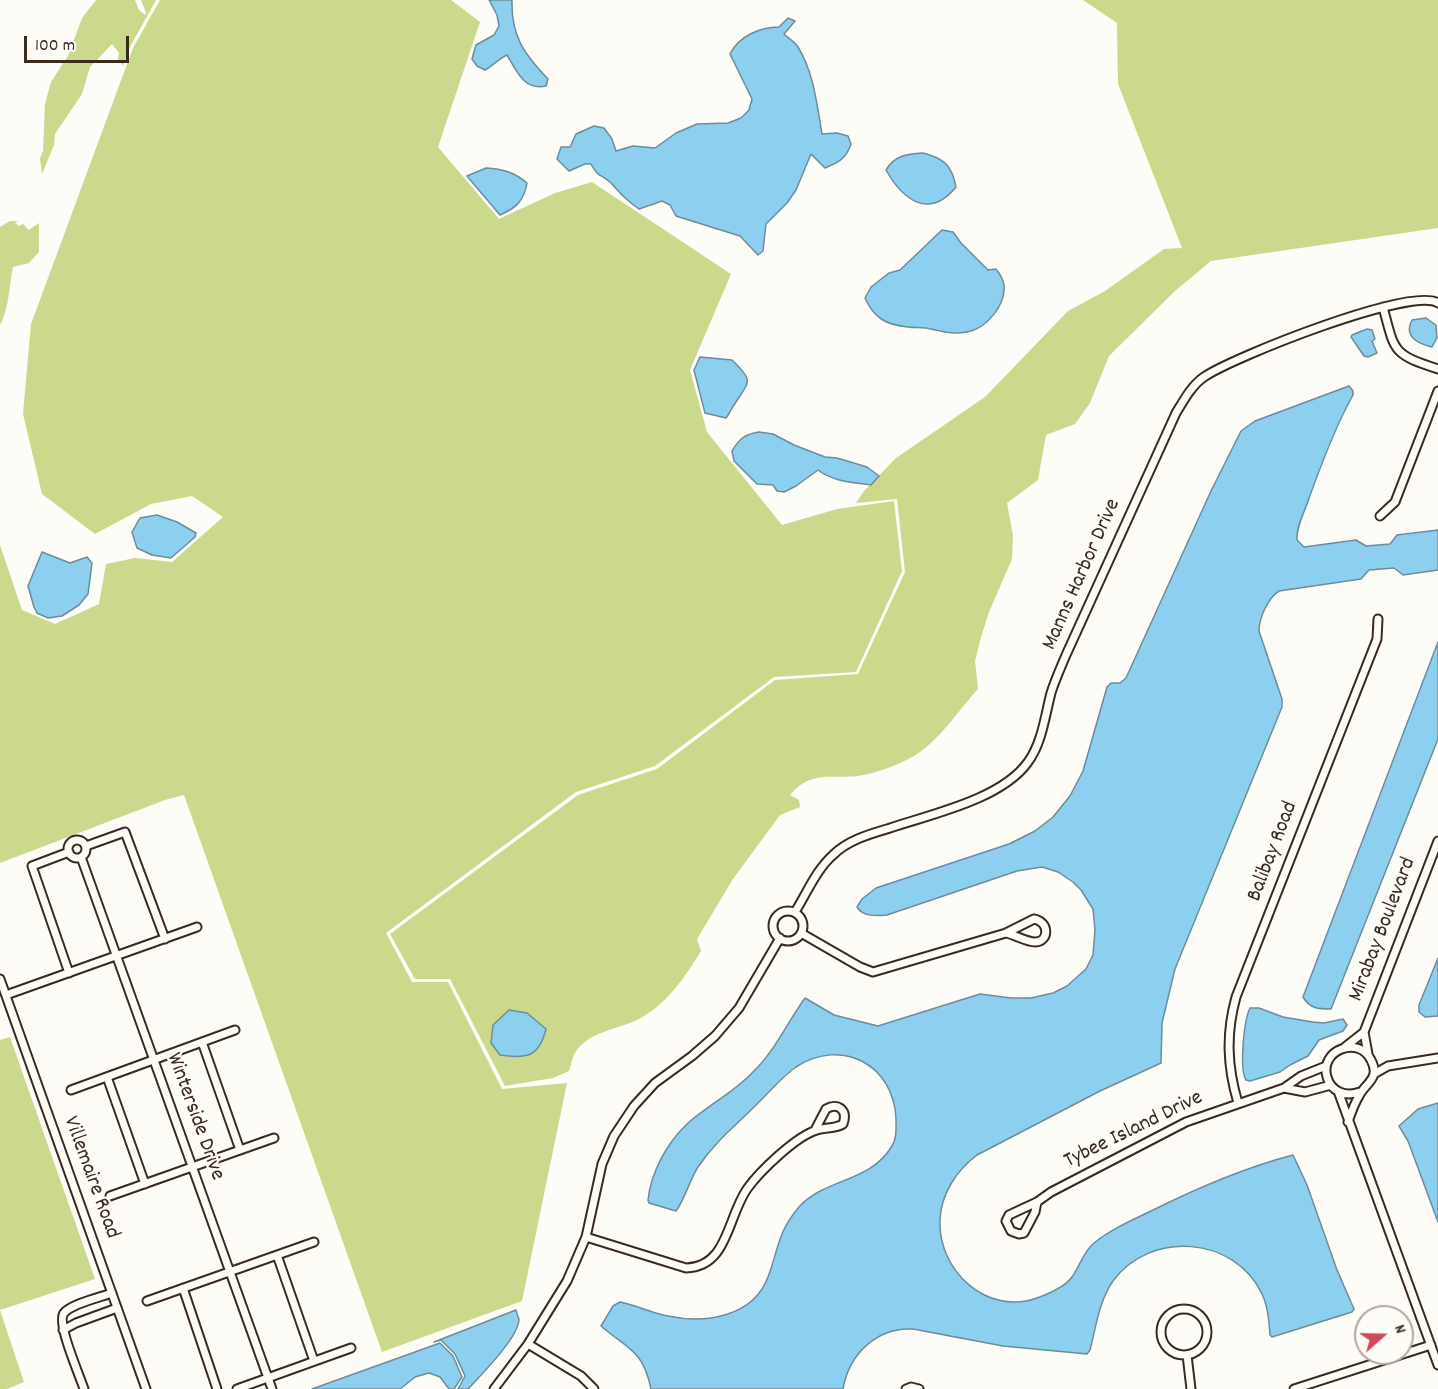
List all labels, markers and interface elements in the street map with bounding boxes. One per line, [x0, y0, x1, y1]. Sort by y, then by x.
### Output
scale bar [27, 24, 132, 62]
text: 100 m [35, 34, 75, 59]
street label: Manns Harbor Drive [1038, 495, 1128, 655]
street label: Balibay Road [1243, 798, 1305, 906]
street label: Mirabay Boulevard [1344, 854, 1424, 1006]
street label: Winterside Drive [159, 1050, 229, 1184]
street label: Tybee Island Drive [1060, 1086, 1208, 1176]
street label: Villemaire Road [56, 1113, 124, 1243]
north arrow [1354, 1305, 1414, 1365]
text: N [1387, 1322, 1412, 1337]

